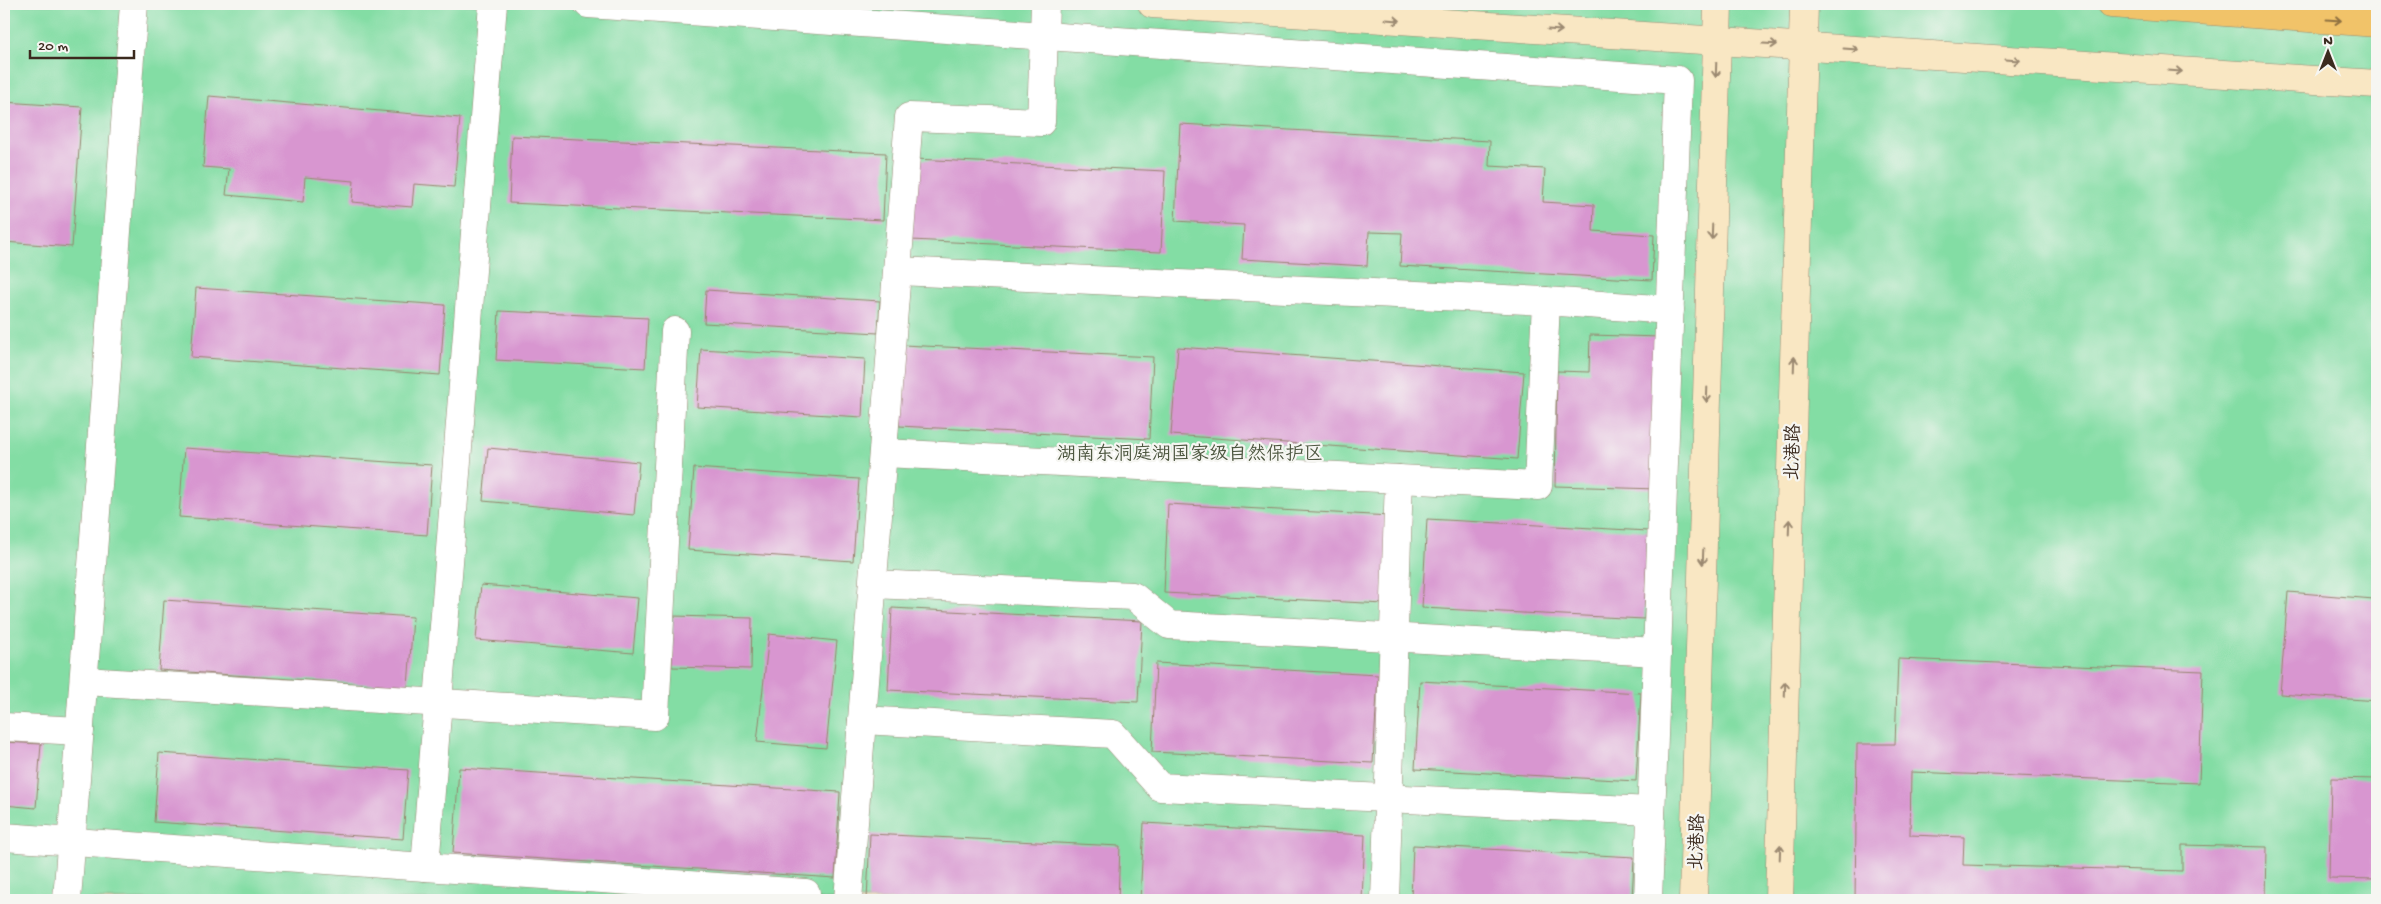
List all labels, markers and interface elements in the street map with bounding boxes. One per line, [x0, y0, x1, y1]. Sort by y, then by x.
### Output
one-way arrow [1385, 15, 1401, 24]
one-way arrow [2326, 15, 2342, 24]
one-way arrow [1547, 26, 1563, 35]
scale bar [30, 28, 134, 60]
north arrow [2304, 28, 2354, 78]
text: N [2323, 33, 2333, 50]
text: 20 m [38, 38, 68, 56]
one-way arrow [1762, 40, 1778, 49]
one-way arrow [1843, 45, 1859, 54]
one-way arrow [2005, 56, 2021, 65]
one-way arrow [1712, 62, 1721, 78]
one-way arrow [2167, 66, 2183, 76]
one-way arrow [1707, 224, 1717, 240]
one-way arrow [1789, 356, 1798, 372]
one-way arrow [1703, 387, 1712, 403]
street label: 北港路 [1781, 423, 1807, 481]
park label: 湖南东洞庭湖国家级自然保护区 [1057, 443, 1323, 467]
one-way arrow [1784, 519, 1794, 535]
one-way arrow [1698, 549, 1708, 565]
one-way arrow [1780, 681, 1789, 697]
street label: 北港路 [1685, 813, 1711, 871]
one-way arrow [1775, 844, 1785, 860]

